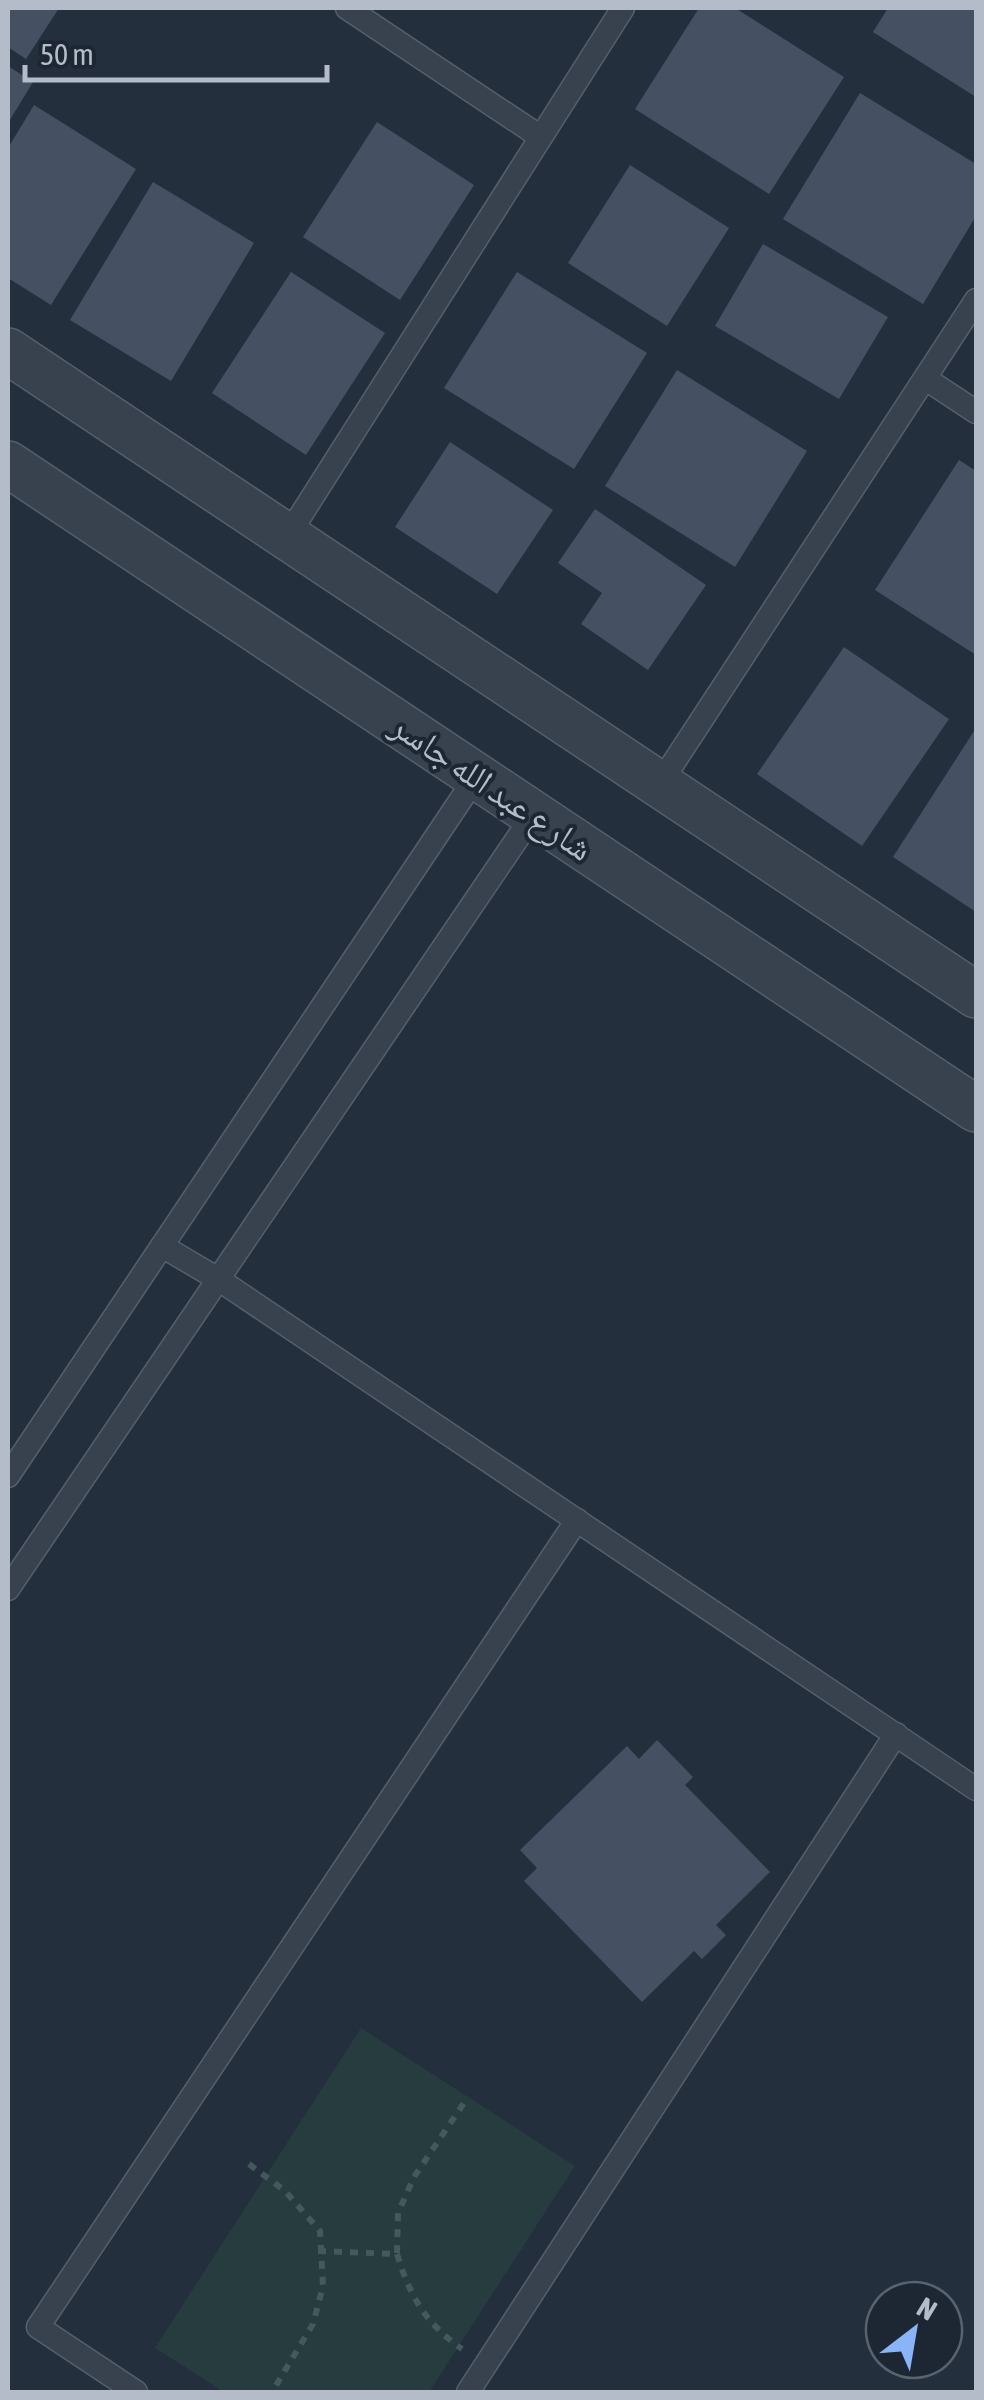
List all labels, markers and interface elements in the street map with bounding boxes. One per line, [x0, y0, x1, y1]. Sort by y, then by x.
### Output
scale bar [25, 20, 328, 82]
text: 50 m [40, 37, 94, 71]
street label: شارع عبد الله جاسر [382, 704, 601, 871]
north arrow [864, 2280, 964, 2380]
text: N [912, 2291, 942, 2327]

